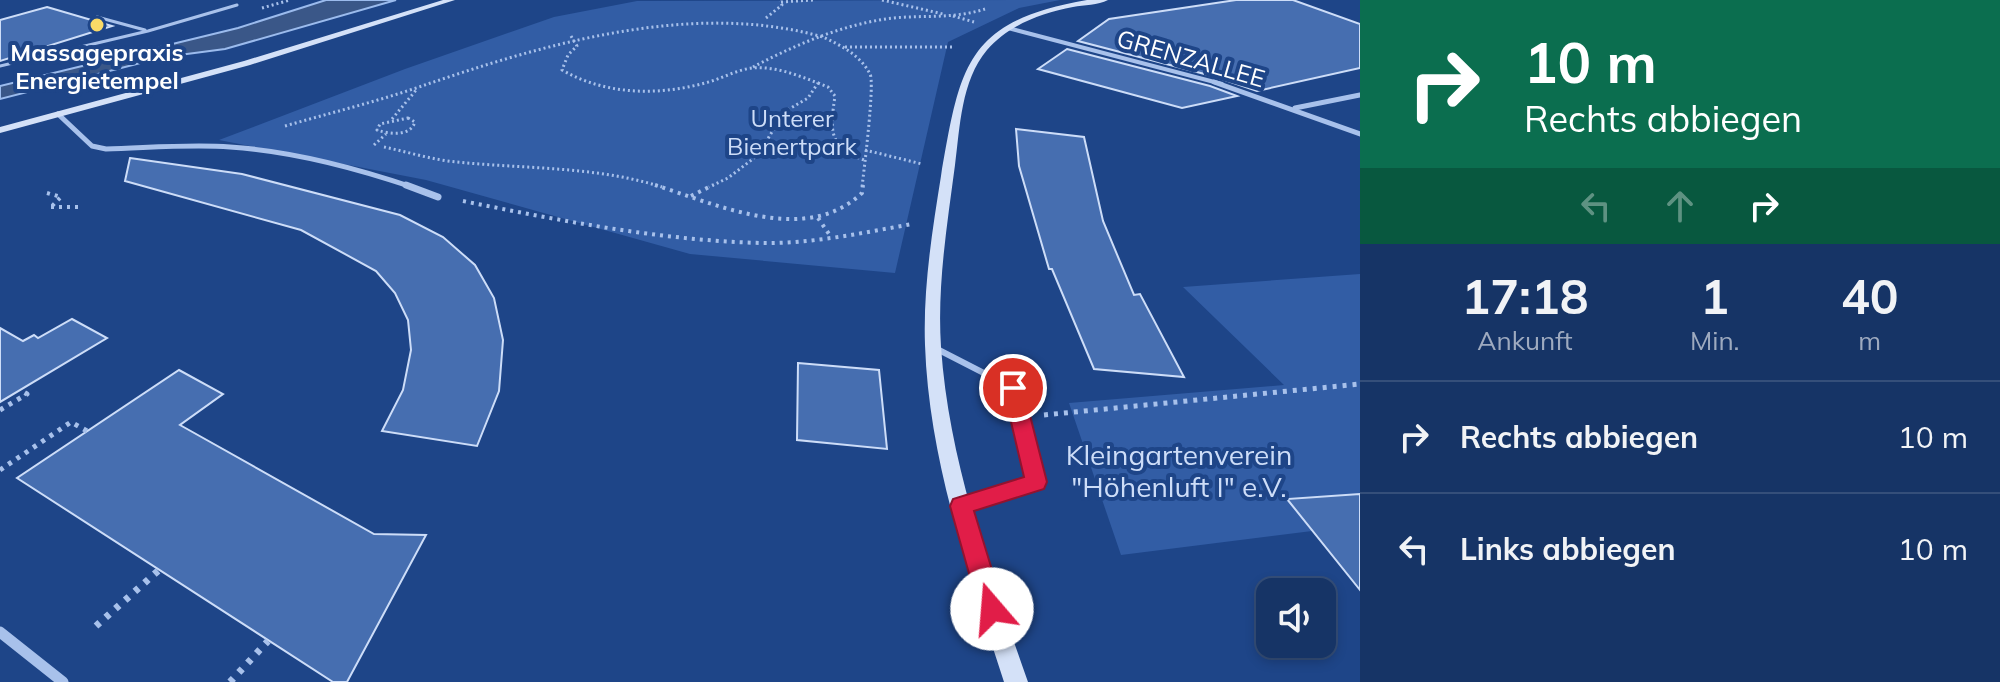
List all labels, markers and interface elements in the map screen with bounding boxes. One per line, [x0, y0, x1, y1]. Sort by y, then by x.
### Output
marker: Massagepraxis Energietempel [88, 16, 106, 34]
street label: GRENZALLEE [1114, 23, 1268, 93]
text: 10 m [1524, 27, 1657, 97]
icon: right [1392, 32, 1496, 136]
place label: Massagepraxis Energietempel [10, 37, 184, 95]
text: Rechts abbiegen [1524, 96, 1802, 141]
park label: Unterer Bienertpark [727, 103, 858, 161]
icon: left [1574, 184, 1618, 228]
icon: ahead [1658, 184, 1702, 228]
icon: right [1742, 184, 1786, 228]
text: 17:18 [1461, 266, 1589, 326]
text: 1 [1700, 266, 1729, 326]
text: 40 [1841, 266, 1899, 326]
text: Ankunft [1477, 324, 1573, 357]
text: Min. [1690, 324, 1740, 357]
text: m [1858, 324, 1881, 357]
pin [979, 354, 1047, 422]
icon: arrive [991, 366, 1035, 410]
icon: right [1392, 415, 1436, 459]
text: Rechts abbiegen [1460, 418, 1698, 456]
text: 10 m [1898, 418, 1968, 456]
park label: Kleingartenverein "Höhenluft I" e.V. [1066, 437, 1292, 504]
icon: left [1392, 527, 1436, 571]
text: Links abbiegen [1460, 530, 1676, 568]
text: 10 m [1898, 530, 1968, 568]
position arrow [950, 567, 1034, 651]
map controls [1256, 578, 1336, 658]
button: sound [1256, 578, 1336, 658]

